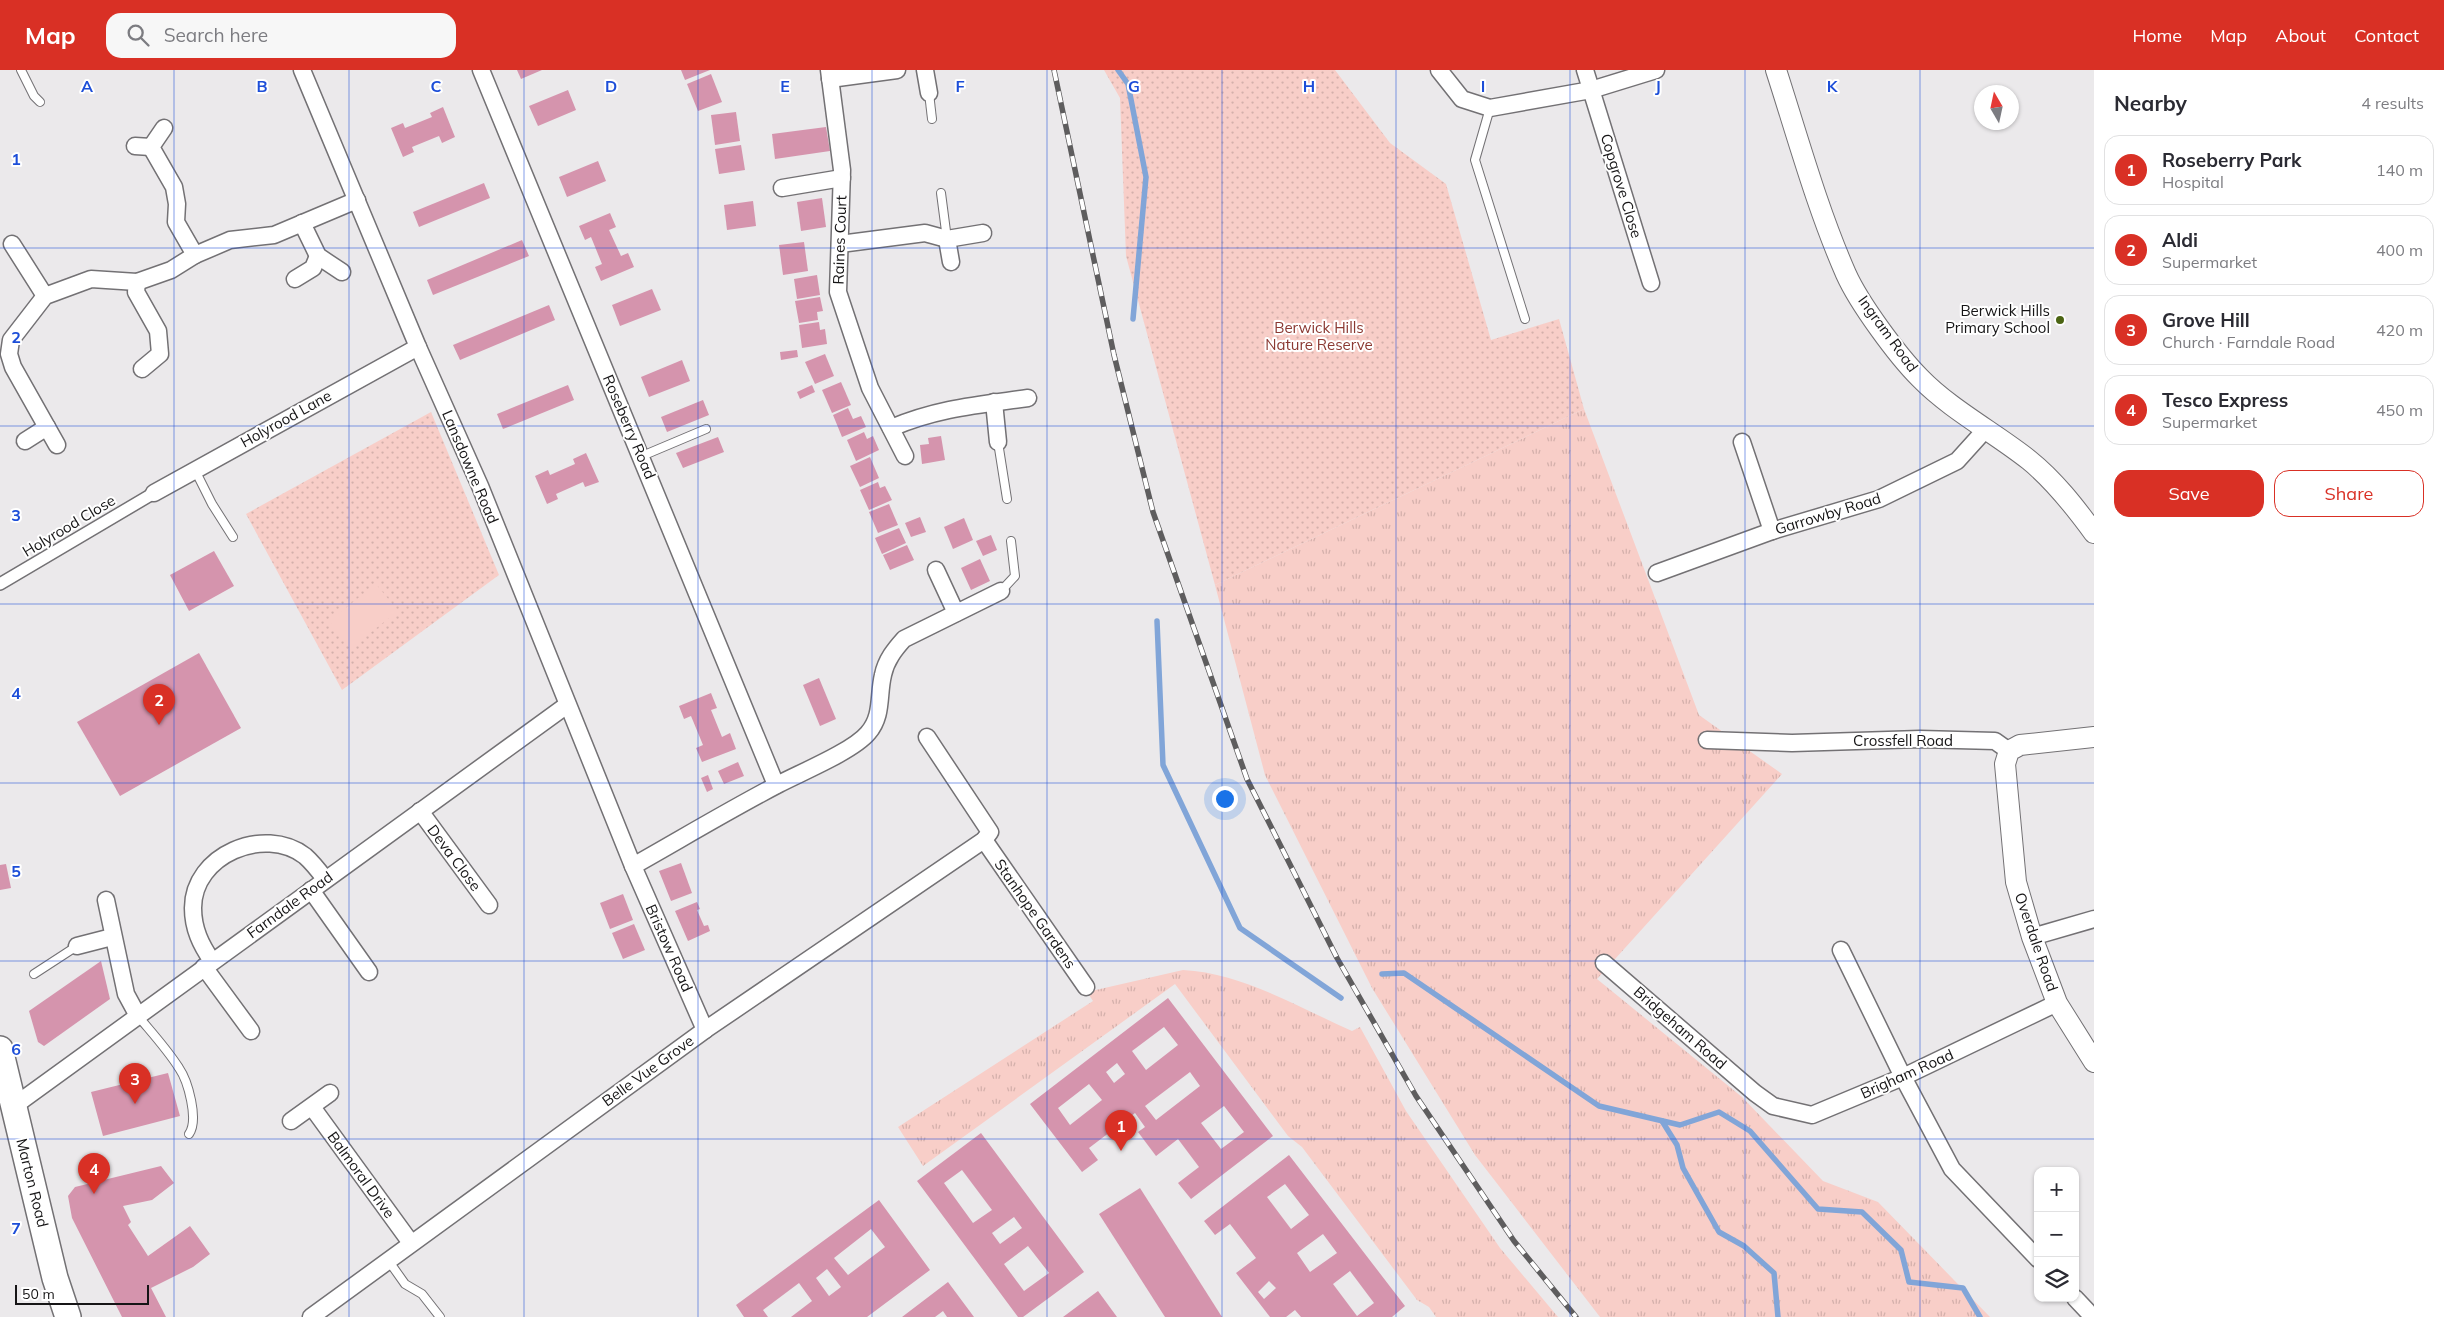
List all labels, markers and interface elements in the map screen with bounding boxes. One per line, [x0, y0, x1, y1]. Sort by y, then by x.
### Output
search box [106, 13, 456, 58]
text: Map [25, 20, 76, 50]
icon: search [124, 21, 152, 49]
text: Search here [164, 23, 268, 47]
text: Home [2132, 24, 2182, 47]
text: Map [2210, 24, 2247, 47]
text: About [2275, 24, 2326, 47]
text: Contact [2354, 24, 2419, 47]
text: A [81, 76, 93, 96]
text: B [256, 76, 268, 96]
text: C [431, 76, 442, 96]
text: D [605, 76, 617, 96]
text: E [780, 76, 790, 96]
text: F [955, 76, 965, 96]
text: G [1128, 76, 1140, 96]
text: H [1303, 76, 1315, 96]
text: I [1481, 76, 1485, 96]
text: J [1655, 76, 1661, 96]
text: K [1827, 76, 1839, 96]
north arrow [1974, 85, 2019, 130]
text: Nearby [2114, 90, 2187, 116]
text: 4 results [2361, 93, 2424, 113]
street label: Copgrove Close [1597, 131, 1646, 240]
text: Roseberry Park [2162, 148, 2301, 172]
text: 1 [11, 149, 21, 169]
text: 1 [2126, 160, 2136, 180]
text: 140 m [2376, 160, 2423, 180]
text: Hospital [2162, 172, 2224, 192]
street label: Raines Court [828, 195, 851, 285]
text: Aldi [2162, 228, 2198, 252]
text: 2 [2126, 240, 2136, 260]
text: 400 m [2376, 240, 2423, 260]
text: Supermarket [2162, 252, 2257, 272]
street label: Ingram Road [1854, 292, 1923, 376]
place label: Berwick Hills Primary School [1945, 301, 2050, 337]
text: Grove Hill [2162, 308, 2250, 332]
marker: Berwick Hills Primary School [2054, 314, 2066, 326]
park label: Berwick Hills Nature Reserve [1265, 318, 1373, 354]
text: 3 [2126, 320, 2136, 340]
text: 420 m [2376, 320, 2423, 340]
text: 2 [11, 327, 21, 347]
text: Church · Farndale Road [2162, 332, 2335, 352]
street label: Roseberry Road [599, 372, 660, 482]
street label: Holyrood Lane [237, 386, 335, 451]
text: Tesco Express [2162, 388, 2288, 412]
text: 4 [2126, 400, 2136, 420]
text: 450 m [2376, 400, 2423, 420]
street label: Lansdowne Road [438, 407, 503, 526]
text: Supermarket [2162, 412, 2257, 432]
button: Save [2114, 470, 2264, 517]
button: Share [2274, 470, 2424, 517]
street label: Garrowby Road [1773, 488, 1883, 539]
street label: Holyrood Close [19, 490, 119, 561]
text: 3 [11, 505, 21, 525]
text: 4 [11, 683, 21, 703]
pin: 2 [143, 684, 175, 725]
street label: Crossfell Road [1853, 731, 1953, 750]
your location [1212, 786, 1238, 812]
street label: Deva Close [423, 821, 485, 895]
street label: Stanhope Gardens [990, 855, 1080, 972]
text: 5 [11, 861, 21, 881]
street label: Farndale Road [243, 867, 336, 942]
street label: Overdale Road [2011, 890, 2062, 994]
street label: Bristow Road [642, 901, 697, 995]
street label: Bridgeham Road [1630, 982, 1731, 1073]
street label: Belle Vue Grove [598, 1031, 697, 1110]
text: 6 [11, 1039, 21, 1059]
street label: Brigham Road [1857, 1045, 1956, 1103]
pin: 3 [119, 1063, 151, 1104]
pin: 1 [1105, 1110, 1137, 1151]
street label: Balmoral Drive [324, 1128, 399, 1222]
street label: Marton Road [12, 1136, 53, 1229]
pin: 4 [78, 1153, 110, 1194]
map controls [2034, 1167, 2079, 1302]
button: + [2034, 1167, 2079, 1212]
button: − [2034, 1212, 2079, 1257]
text: 7 [11, 1218, 21, 1238]
button: layers [2034, 1257, 2079, 1302]
scale bar [15, 1282, 149, 1305]
text: 50 m [22, 1285, 55, 1303]

